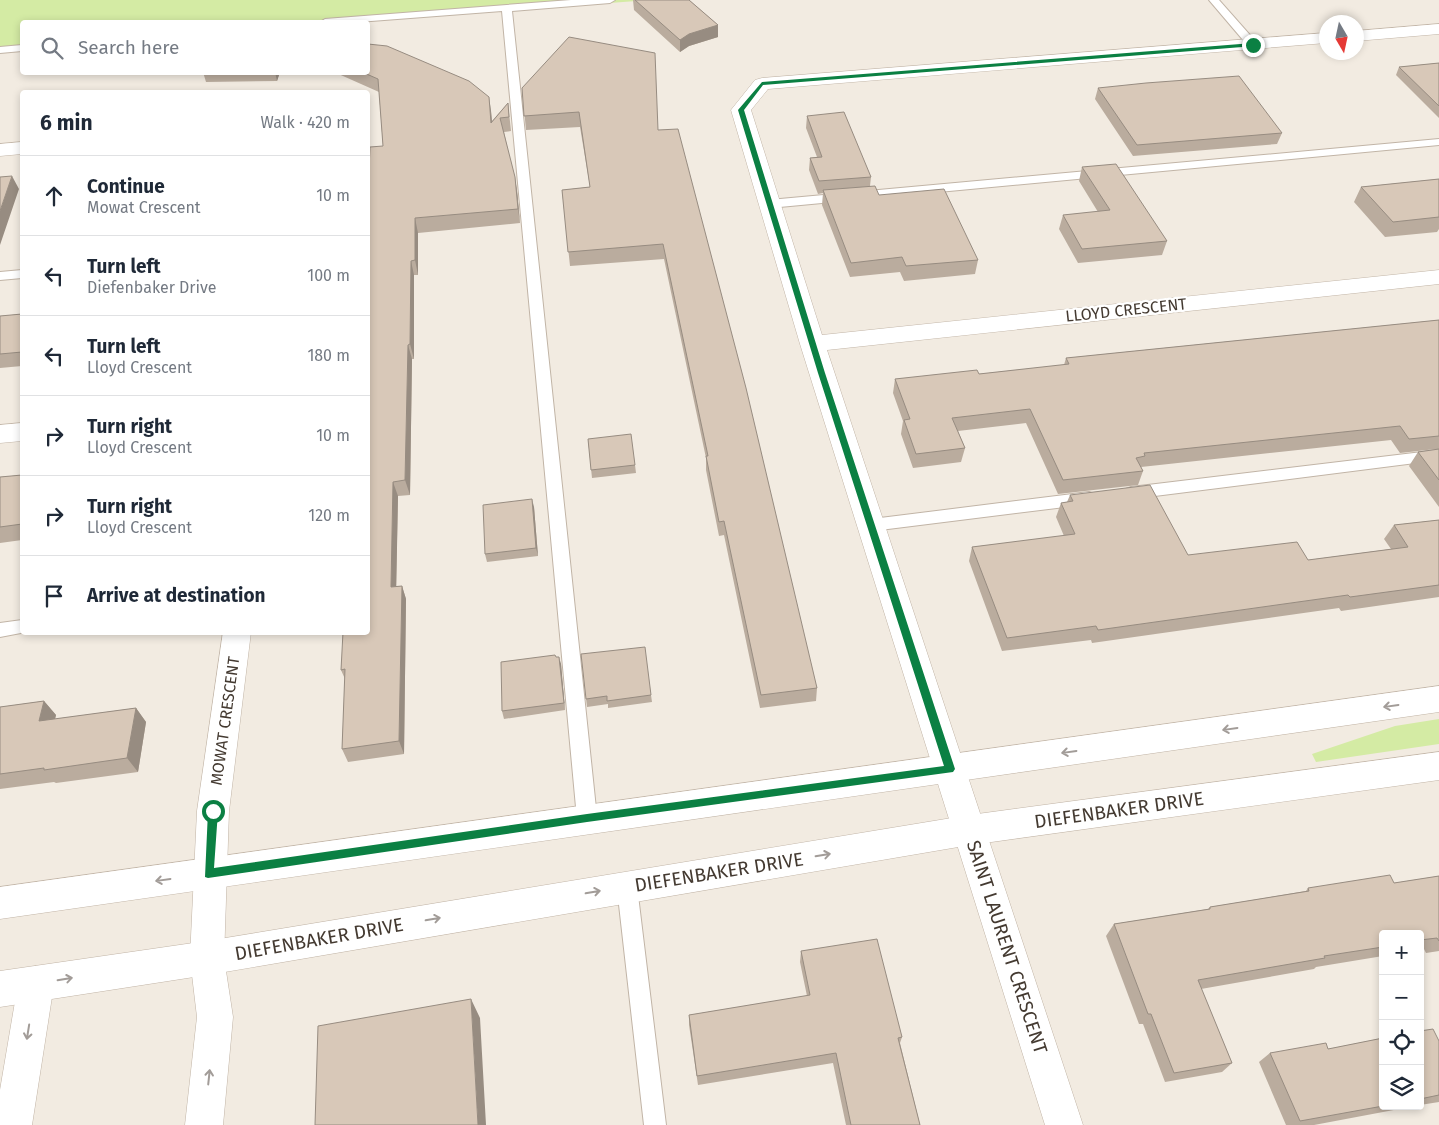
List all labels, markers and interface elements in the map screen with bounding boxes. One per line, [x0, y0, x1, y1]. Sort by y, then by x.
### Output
north arrow [1319, 15, 1364, 60]
search box [20, 20, 370, 75]
icon: search [38, 34, 66, 62]
route end [1242, 34, 1265, 57]
text: Search here [78, 36, 179, 59]
text: 6 min [40, 110, 93, 136]
text: Walk · 420 m [261, 113, 350, 132]
text: Continue [87, 175, 165, 198]
icon: ahead [40, 182, 68, 210]
text: 10 m [316, 186, 350, 205]
text: Mowat Crescent [87, 198, 201, 217]
text: Turn left [87, 255, 161, 278]
icon: left [40, 262, 68, 290]
text: 100 m [307, 266, 350, 285]
text: Diefenbaker Drive [87, 278, 217, 297]
street label: LLOYD CRESCENT [1065, 294, 1188, 326]
text: Turn left [87, 335, 161, 358]
icon: left [40, 342, 68, 370]
text: 180 m [307, 346, 350, 365]
text: Lloyd Crescent [87, 358, 192, 377]
text: Turn right [87, 415, 172, 438]
icon: right [40, 422, 68, 450]
text: 10 m [316, 426, 350, 445]
text: Lloyd Crescent [87, 438, 192, 457]
text: Turn right [87, 495, 172, 518]
icon: right [40, 502, 68, 530]
text: 120 m [308, 506, 350, 525]
text: Lloyd Crescent [87, 518, 192, 537]
icon: arrive [40, 582, 68, 610]
text: Arrive at destination [87, 584, 266, 607]
street label: MOWAT CRESCENT [207, 655, 244, 787]
one-way arrow [1383, 701, 1399, 711]
one-way arrow [1222, 724, 1238, 734]
one-way arrow [1061, 747, 1077, 757]
street label: DIEFENBAKER DRIVE [1033, 787, 1205, 833]
route start [202, 800, 225, 823]
street label: SAINT LAURENT CRESCENT [962, 837, 1052, 1057]
street label: DIEFENBAKER DRIVE [633, 847, 805, 897]
one-way arrow [814, 849, 830, 859]
one-way arrow [155, 875, 171, 885]
one-way arrow [585, 887, 601, 897]
street label: DIEFENBAKER DRIVE [233, 913, 405, 965]
one-way arrow [425, 914, 441, 924]
map controls [1379, 930, 1424, 1110]
button: + [1379, 930, 1424, 975]
one-way arrow [57, 974, 73, 984]
button: − [1379, 975, 1424, 1020]
button: locate [1379, 1020, 1424, 1065]
one-way arrow [23, 1024, 33, 1040]
button: layers [1379, 1065, 1424, 1110]
one-way arrow [204, 1069, 214, 1085]

